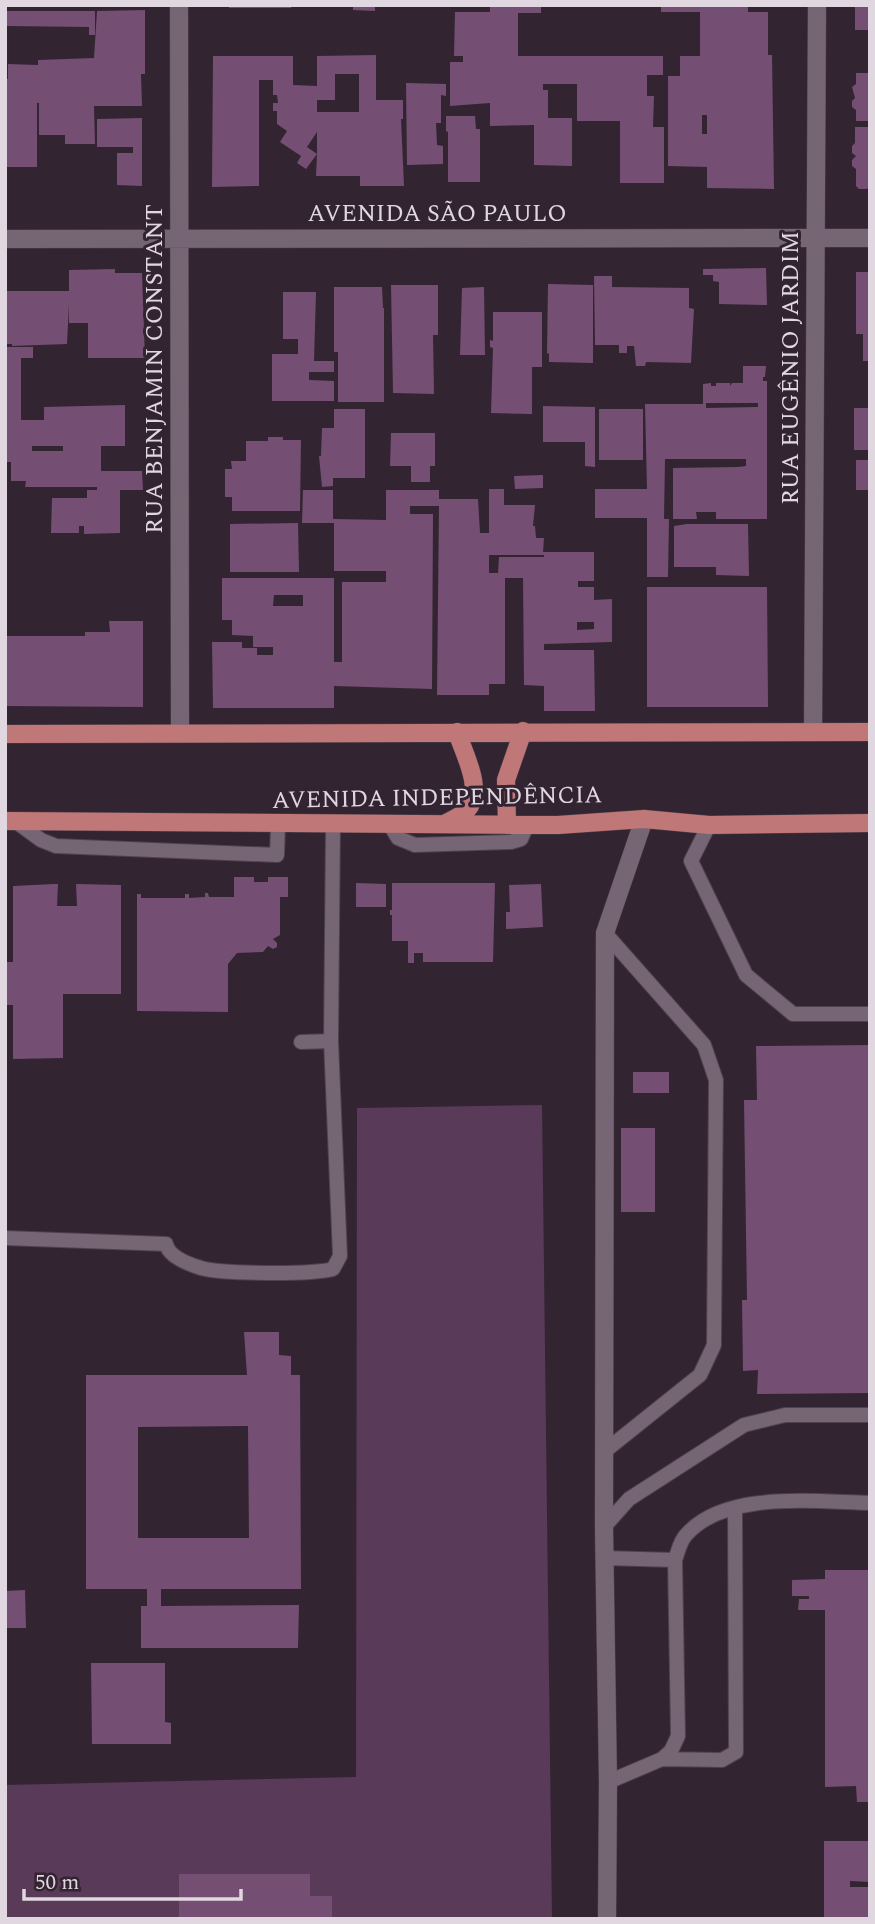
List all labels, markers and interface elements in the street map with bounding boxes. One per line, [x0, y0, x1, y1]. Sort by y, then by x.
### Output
street label: AVENIDA SÃO PAULO [307, 196, 567, 232]
street label: RUA BENJAMIN CONSTANT [137, 204, 173, 534]
street label: RUA EUGÊNIO JARDIM [773, 231, 809, 505]
street label: AVENIDA INDEPENDÊNCIA [272, 777, 602, 819]
scale bar [24, 1857, 242, 1901]
text: 50 m [35, 1867, 79, 1899]

